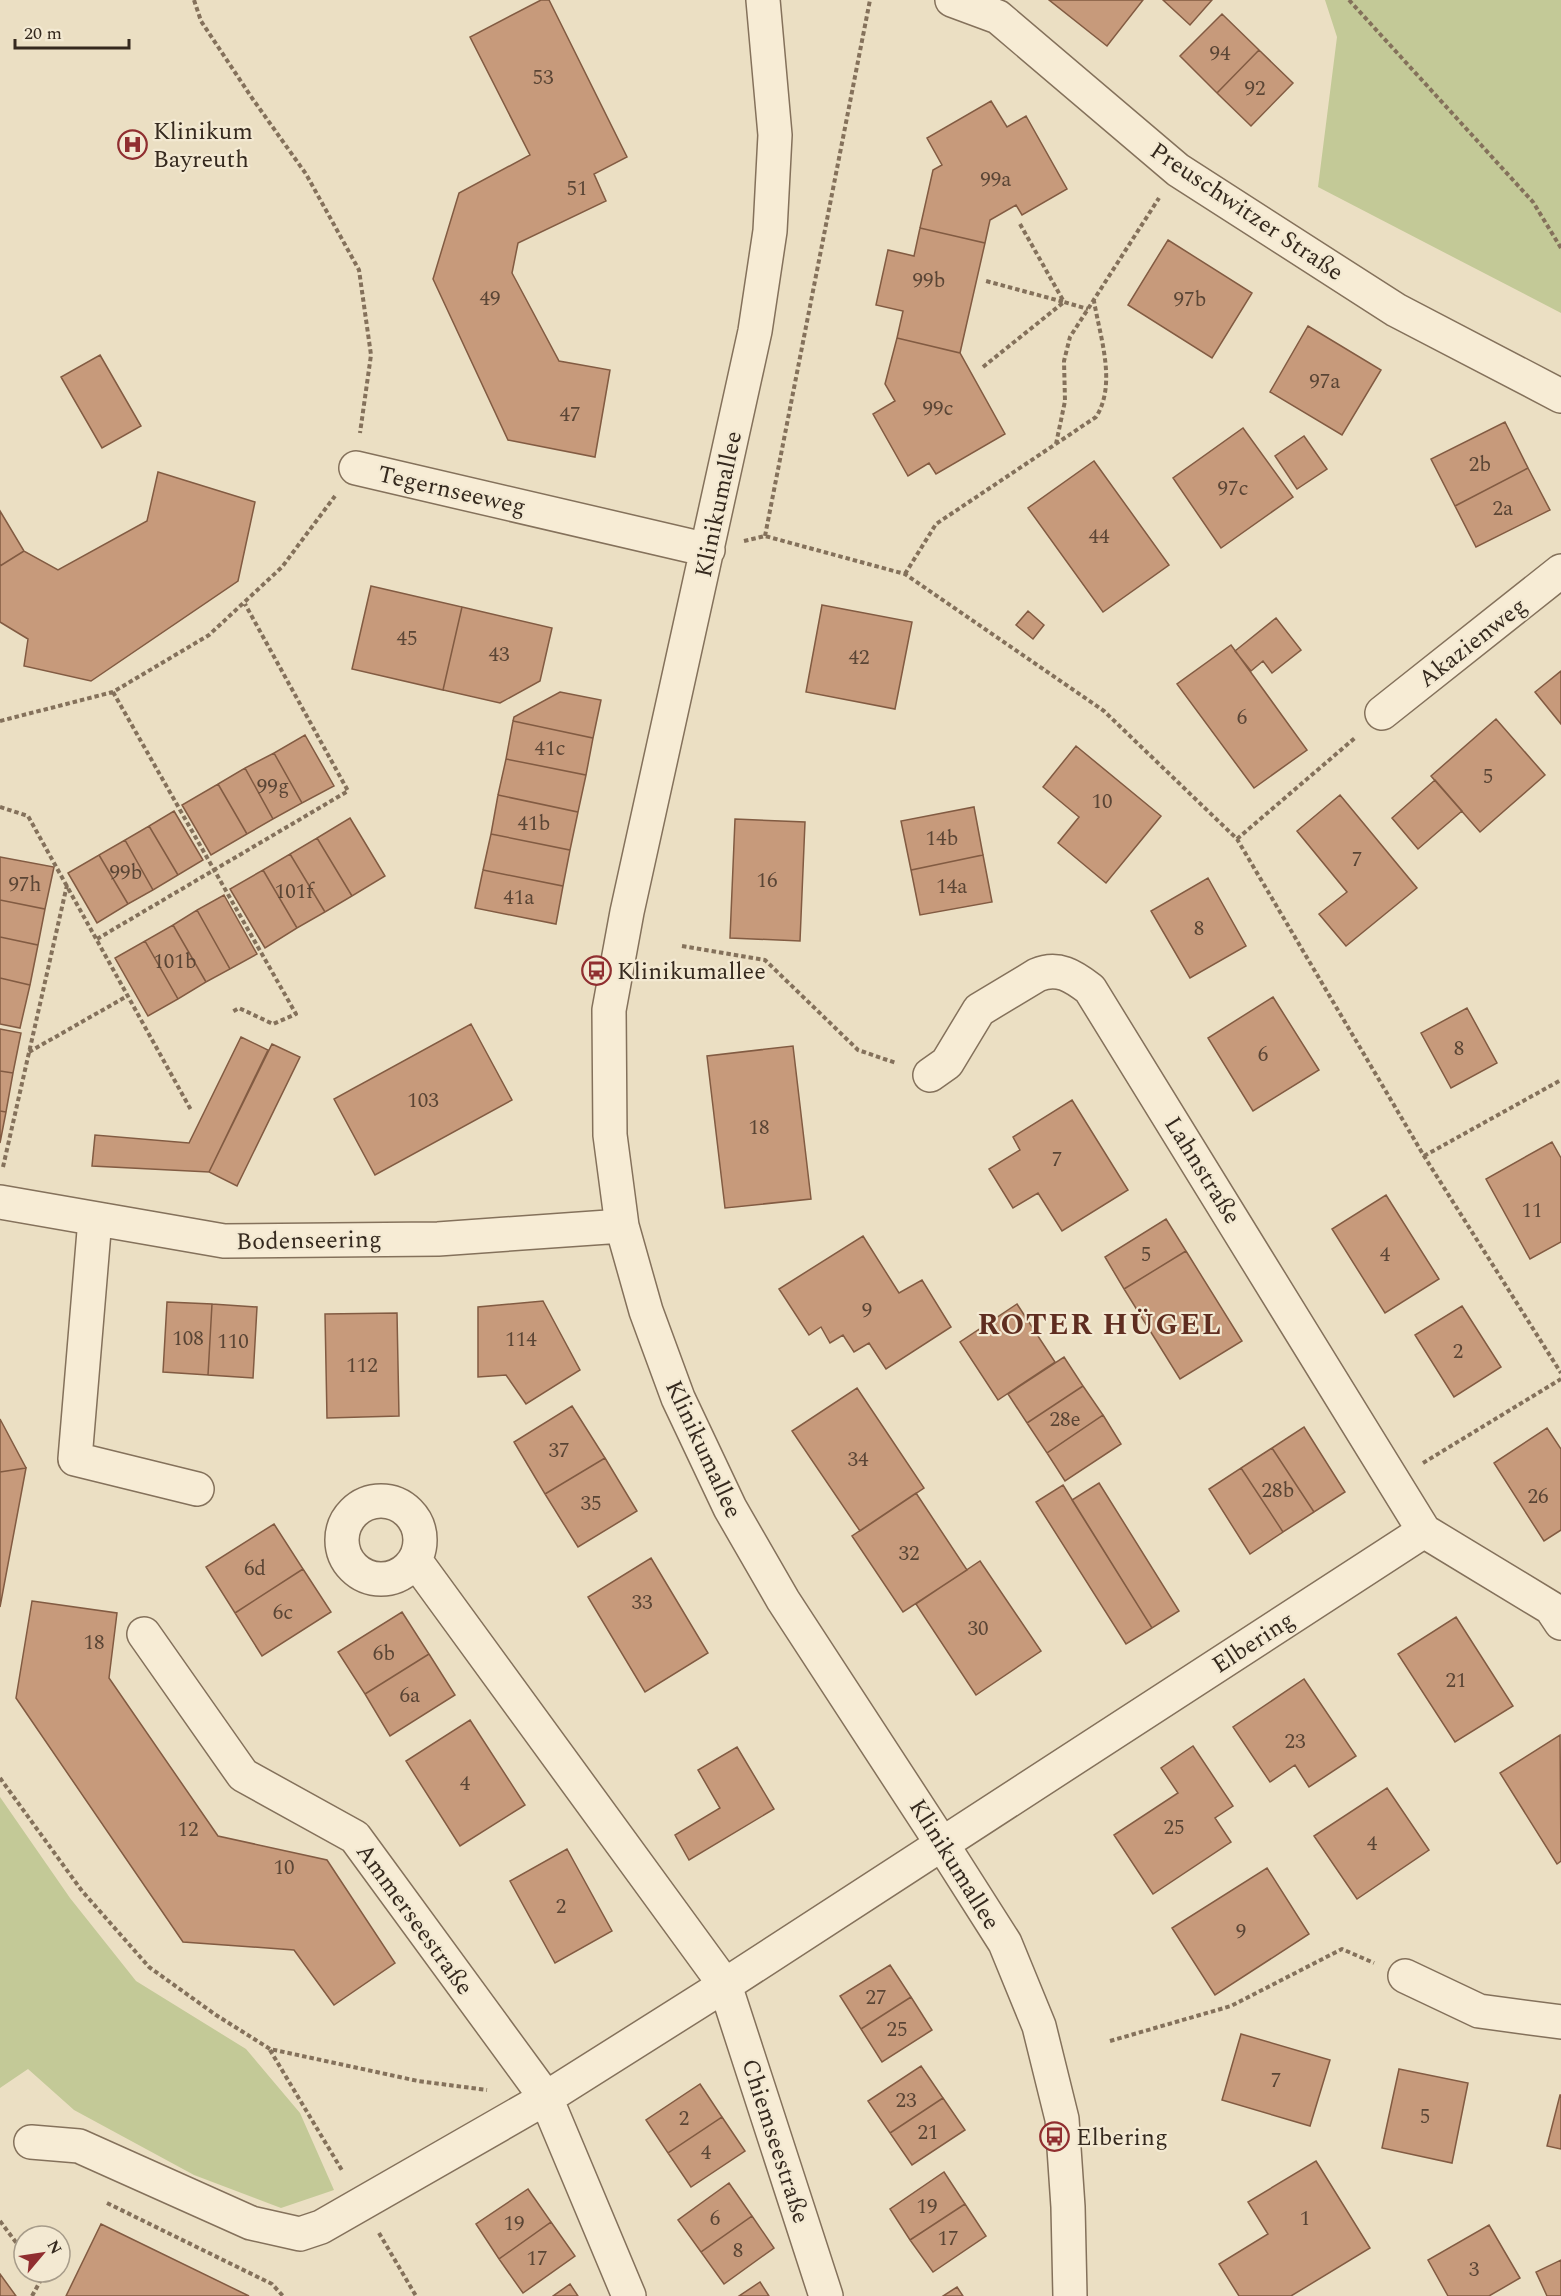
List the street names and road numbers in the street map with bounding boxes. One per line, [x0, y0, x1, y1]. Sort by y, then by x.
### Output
street label: Preuschwitzer Straße [1142, 133, 1351, 290]
street label: Klinikumallee [686, 428, 752, 581]
street label: Tegernseeweg [374, 456, 529, 525]
street label: Akazienweg [1411, 589, 1535, 697]
street label: Lahnstraße [1155, 1110, 1250, 1231]
street label: Bodenseering [236, 1222, 382, 1260]
street label: Klinikumallee [655, 1374, 751, 1524]
street label: Elbering [1205, 1603, 1302, 1683]
street label: Klinikumallee [899, 1792, 1009, 1937]
street label: Ammerseestraße [347, 1836, 482, 2003]
street label: Chiemseestraße [731, 2054, 819, 2228]

